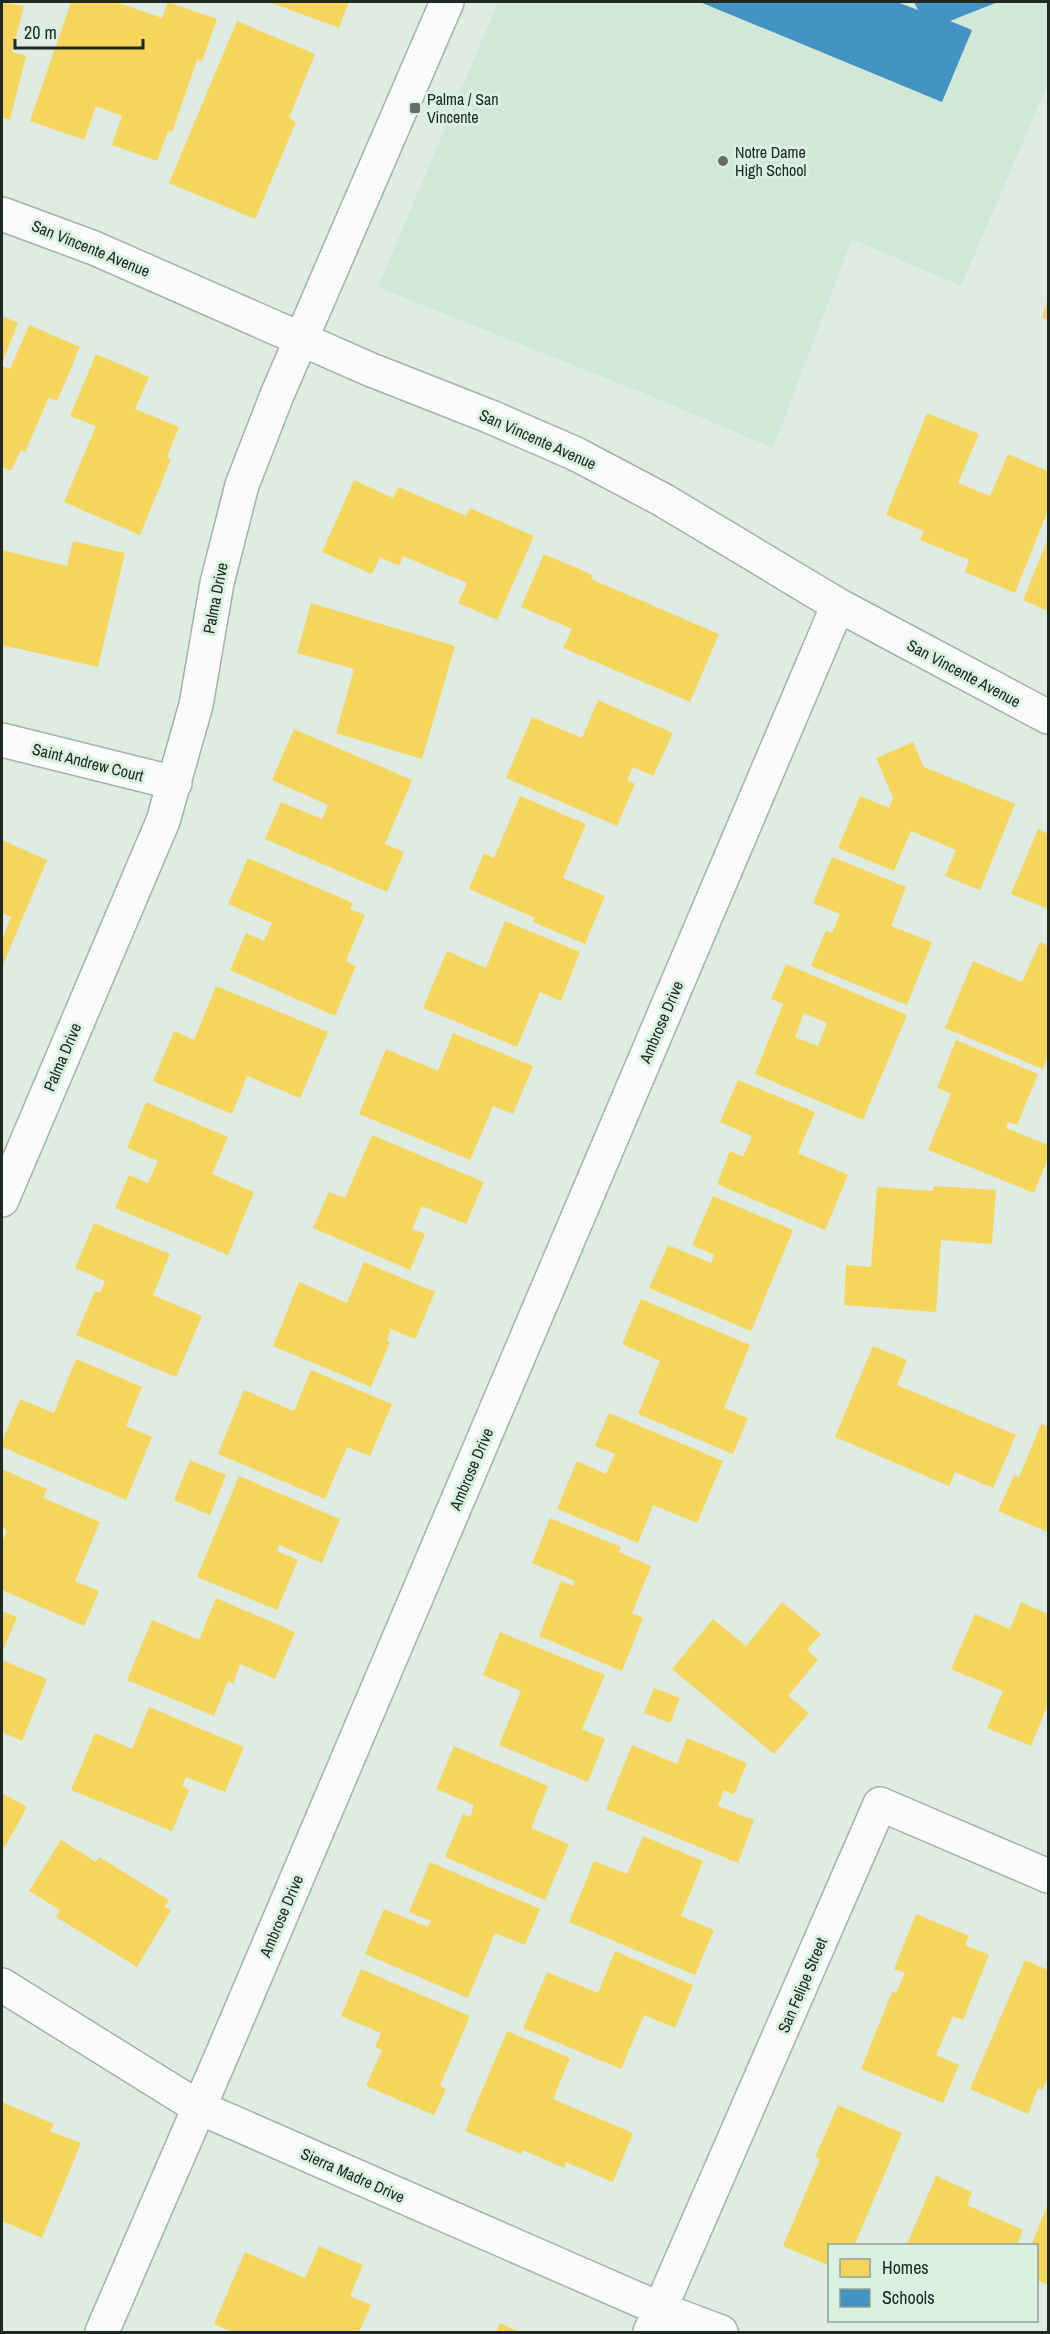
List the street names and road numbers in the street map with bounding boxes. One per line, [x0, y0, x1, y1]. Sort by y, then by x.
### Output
street label: San Vincente Avenue [29, 214, 153, 282]
street label: San Vincente Avenue [476, 403, 600, 475]
street label: Palma Drive [197, 560, 233, 636]
street label: San Vincente Avenue [903, 634, 1025, 712]
street label: Saint Andrew Court [30, 738, 146, 787]
street label: Ambrose Drive [633, 977, 688, 1067]
street label: Palma Drive [38, 1019, 86, 1095]
street label: Ambrose Drive [443, 1424, 498, 1514]
street label: Ambrose Drive [253, 1871, 308, 1961]
street label: San Felipe Street [772, 1934, 832, 2036]
street label: Sierra Madre Drive [298, 2142, 408, 2208]

